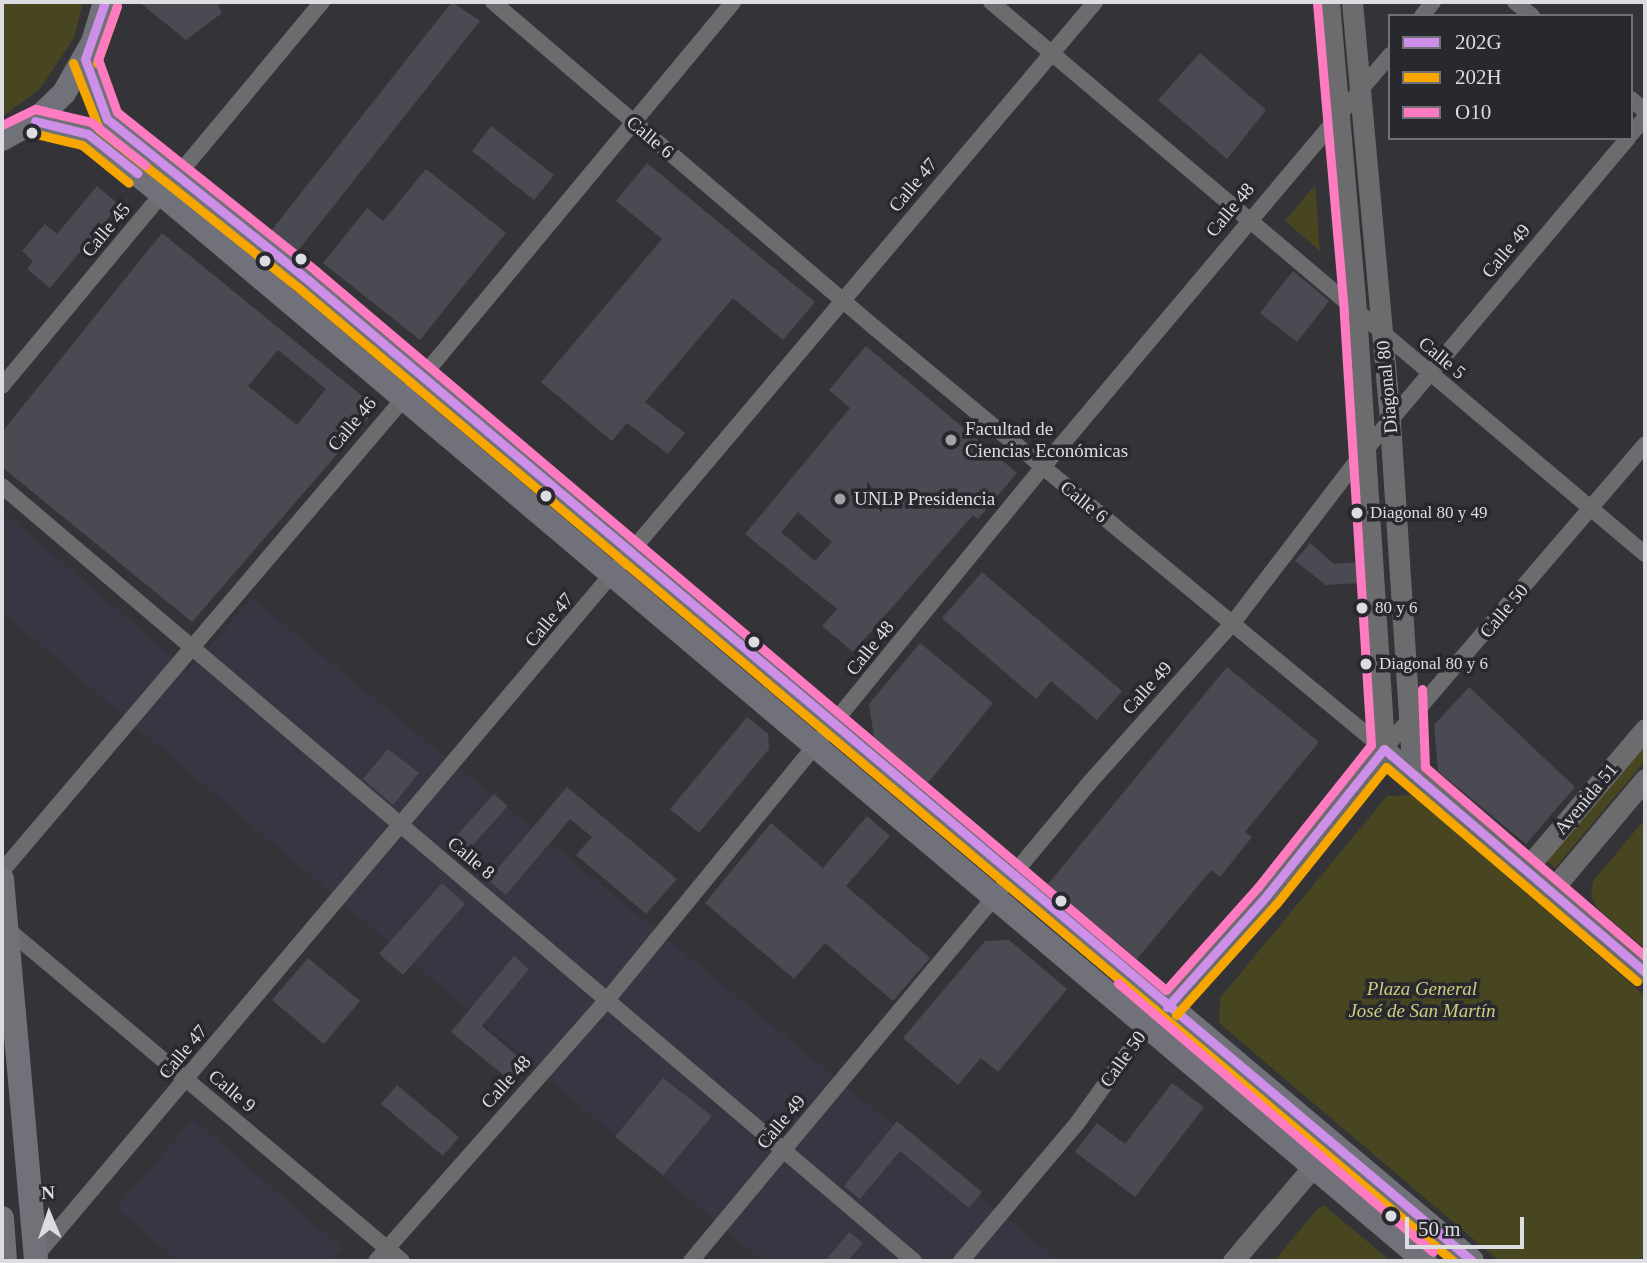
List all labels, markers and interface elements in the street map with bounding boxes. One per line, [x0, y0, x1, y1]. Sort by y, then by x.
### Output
legend [1388, 14, 1633, 140]
text: 202G [1455, 30, 1502, 54]
text: 202H [1455, 65, 1502, 89]
text: O10 [1455, 100, 1491, 124]
street label: Calle 6 [622, 111, 678, 163]
unlabelled marker [25, 126, 39, 140]
street label: Calle 47 [884, 153, 942, 217]
street label: Calle 48 [1201, 178, 1259, 242]
street label: Calle 45 [77, 198, 135, 262]
street label: Calle 49 [1477, 219, 1535, 283]
unlabelled marker [294, 252, 308, 266]
unlabelled marker [258, 254, 272, 268]
street label: Calle 5 [1414, 332, 1470, 384]
street label: Diagonal 80 [1372, 339, 1402, 435]
street label: Calle 46 [323, 392, 381, 456]
place label: Facultad de Ciencias Económicas [965, 418, 1128, 462]
marker: Facultad de Ciencias Económicas [943, 432, 959, 448]
street label: Calle 6 [1056, 476, 1112, 528]
place label: UNLP Presidencia [854, 488, 996, 510]
unlabelled marker [539, 489, 553, 503]
marker: UNLP Presidencia [832, 491, 848, 507]
place label: Diagonal 80 y 49 [1370, 503, 1488, 523]
marker: Diagonal 80 y 49 [1350, 506, 1364, 520]
street label: Calle 50 [1475, 579, 1533, 643]
street label: Calle 47 [520, 588, 578, 652]
place label: 80 y 6 [1375, 598, 1418, 618]
marker: 80 y 6 [1355, 601, 1369, 615]
street label: Calle 48 [841, 616, 899, 680]
unlabelled marker [747, 635, 761, 649]
place label: Diagonal 80 y 6 [1379, 654, 1488, 674]
street label: Calle 49 [1117, 657, 1177, 719]
marker: Diagonal 80 y 6 [1359, 657, 1373, 671]
street label: Avenida 51 [1549, 758, 1623, 840]
street label: Calle 8 [443, 832, 499, 884]
unlabelled marker [1054, 894, 1068, 908]
park label: Plaza General José de San Martín [1348, 978, 1496, 1022]
street label: Calle 47 [154, 1020, 212, 1084]
street label: Calle 50 [1095, 1026, 1151, 1092]
street label: Calle 48 [476, 1051, 536, 1113]
street label: Calle 9 [204, 1065, 260, 1117]
street label: Calle 49 [752, 1090, 810, 1154]
north arrow [14, 1179, 84, 1249]
text: N [41, 1182, 55, 1203]
scale bar [1409, 1204, 1528, 1248]
unlabelled marker [1384, 1209, 1398, 1223]
text: 50 m [1418, 1217, 1461, 1241]

